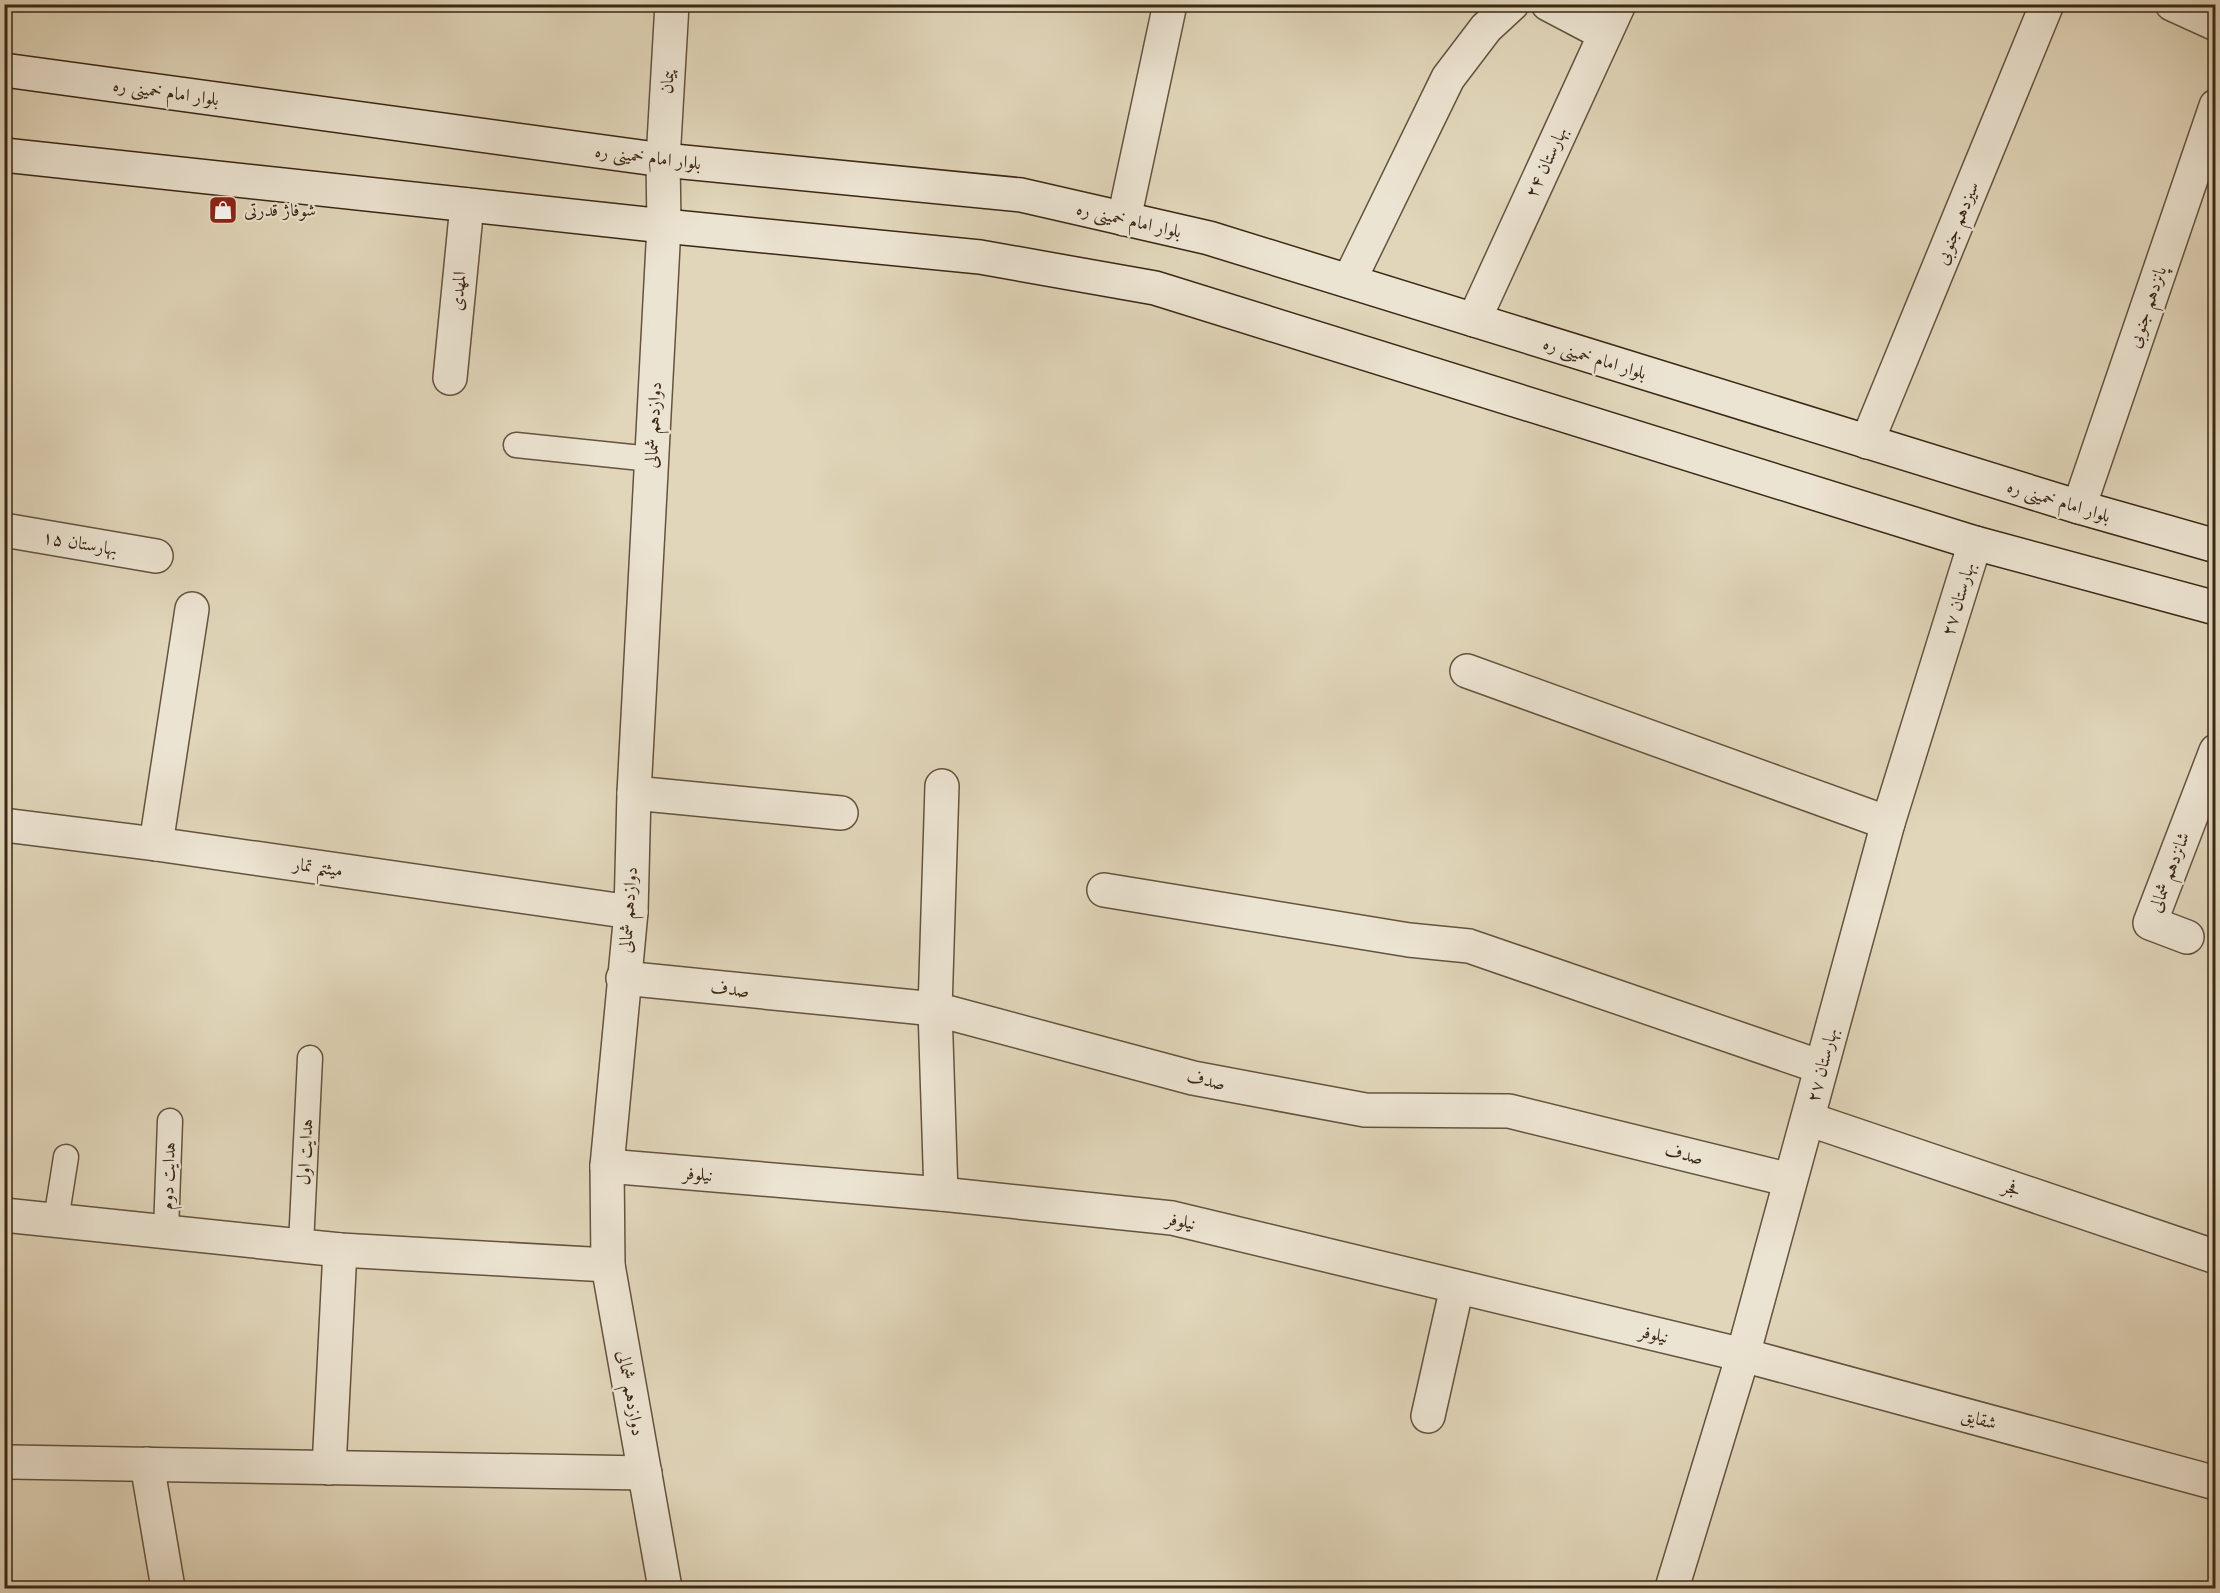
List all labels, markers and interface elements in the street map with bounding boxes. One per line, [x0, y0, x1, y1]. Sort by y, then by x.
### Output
street label: پیمان [654, 68, 681, 95]
street label: بلوار امام خمینی ره [111, 73, 221, 115]
street label: بهارستان ۲۴ [1519, 123, 1574, 202]
street label: بلوار امام خمینی ره [593, 139, 703, 179]
street label: سیزدهم جنوبی [1929, 178, 1989, 270]
shop icon: شوفاژ قدرتی [207, 194, 239, 226]
street label: بلوار امام خمینی ره [1073, 196, 1184, 248]
place label: شوفاژ قدرتی [244, 198, 316, 223]
street label: پانزدهم جنوبی [2122, 261, 2177, 353]
street label: المهدی [444, 270, 473, 312]
street label: بلوار امام خمینی ره [1539, 331, 1650, 389]
street label: دوازدهم شمالی [639, 381, 672, 469]
street label: بلوار امام خمینی ره [2003, 474, 2114, 532]
street label: بهارستان ۱۵ [40, 525, 119, 562]
street label: بهارستان ۲۷ [1935, 559, 1982, 639]
street label: شانزدهم شمالی [2143, 828, 2200, 917]
street label: میثتم تمار [289, 851, 344, 888]
street label: دوازدهم شمالی [613, 866, 648, 954]
street label: صدف [709, 975, 751, 1004]
street label: بهارستان ۲۷ [1801, 1025, 1844, 1105]
street label: صدف [1184, 1064, 1227, 1097]
street label: هدایت اول [291, 1118, 320, 1186]
street label: صدف [1662, 1138, 1706, 1171]
street label: هدایت دوم [155, 1142, 185, 1211]
street label: نیلوفر [680, 1161, 714, 1188]
street label: فجر [1997, 1173, 2024, 1203]
street label: نیلوفر [1162, 1206, 1198, 1237]
street label: نیلوفر [1635, 1319, 1671, 1350]
street label: دوازدهم شمالی [607, 1348, 650, 1439]
street label: شقایق [1958, 1403, 1999, 1436]

